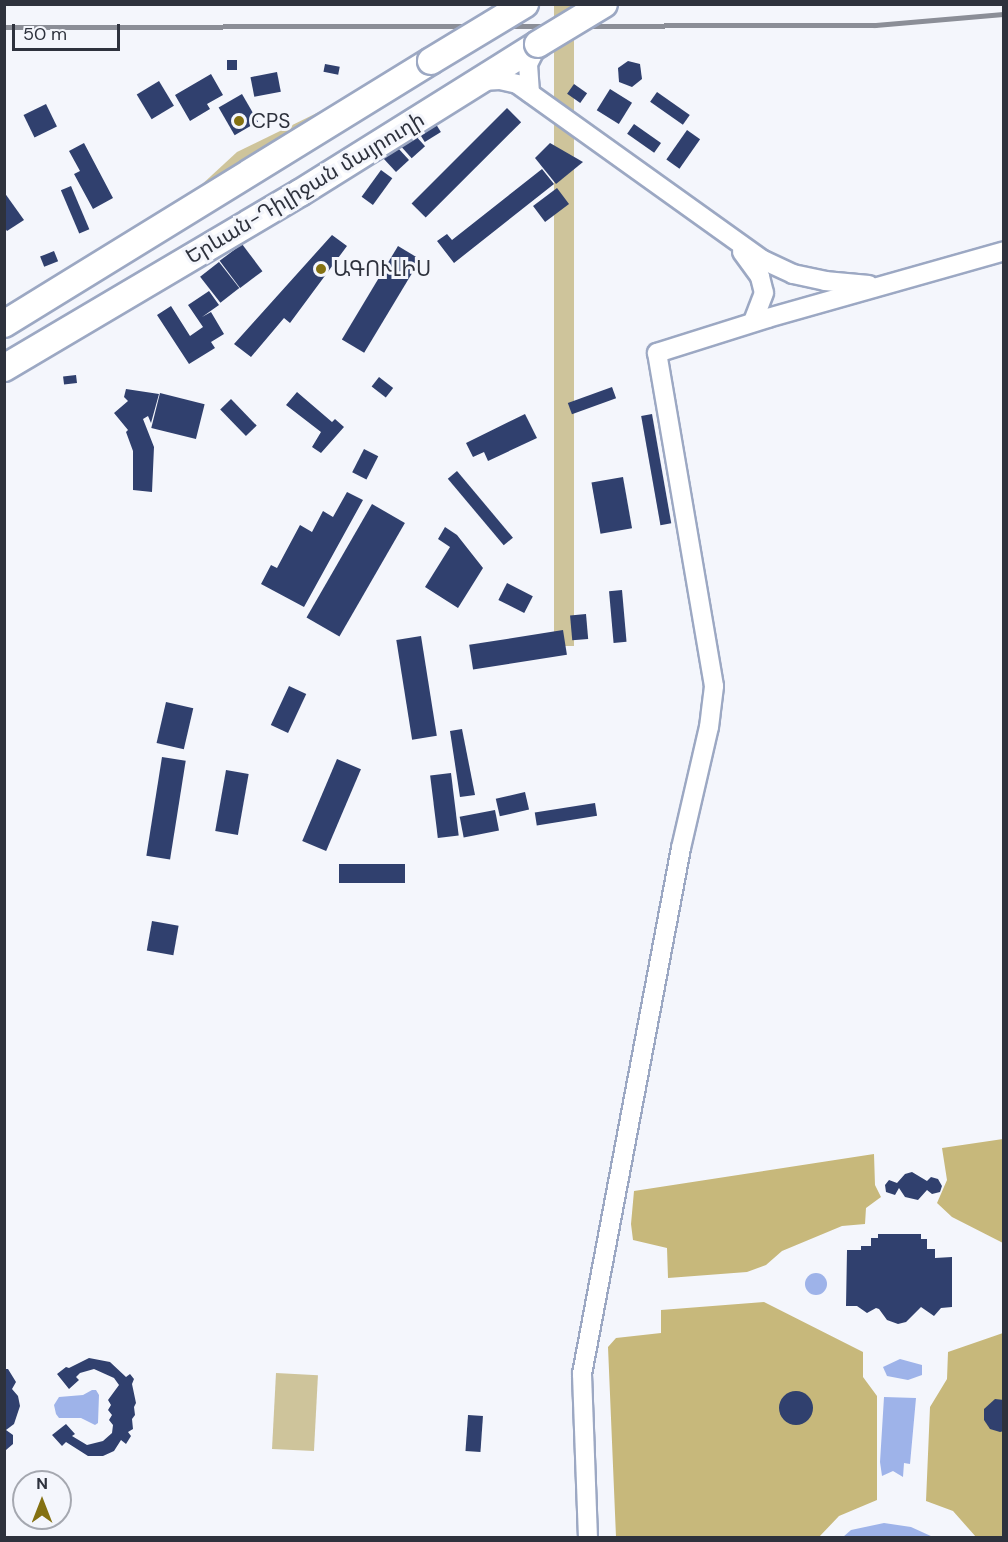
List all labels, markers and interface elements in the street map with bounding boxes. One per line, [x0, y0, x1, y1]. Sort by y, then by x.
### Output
scale bar [15, 12, 123, 50]
text: 50 m [23, 22, 67, 46]
street label: Երևան-Դիլիջան մայրուղի [181, 107, 429, 269]
place label: CPS [251, 108, 290, 134]
marker: CPS [232, 114, 246, 128]
place label: ԱԳՈՒԼԻՍ [333, 256, 431, 282]
marker: ԱԳՈՒԼԻՍ [314, 262, 328, 276]
north arrow [12, 1470, 72, 1530]
text: N [36, 1473, 48, 1494]

